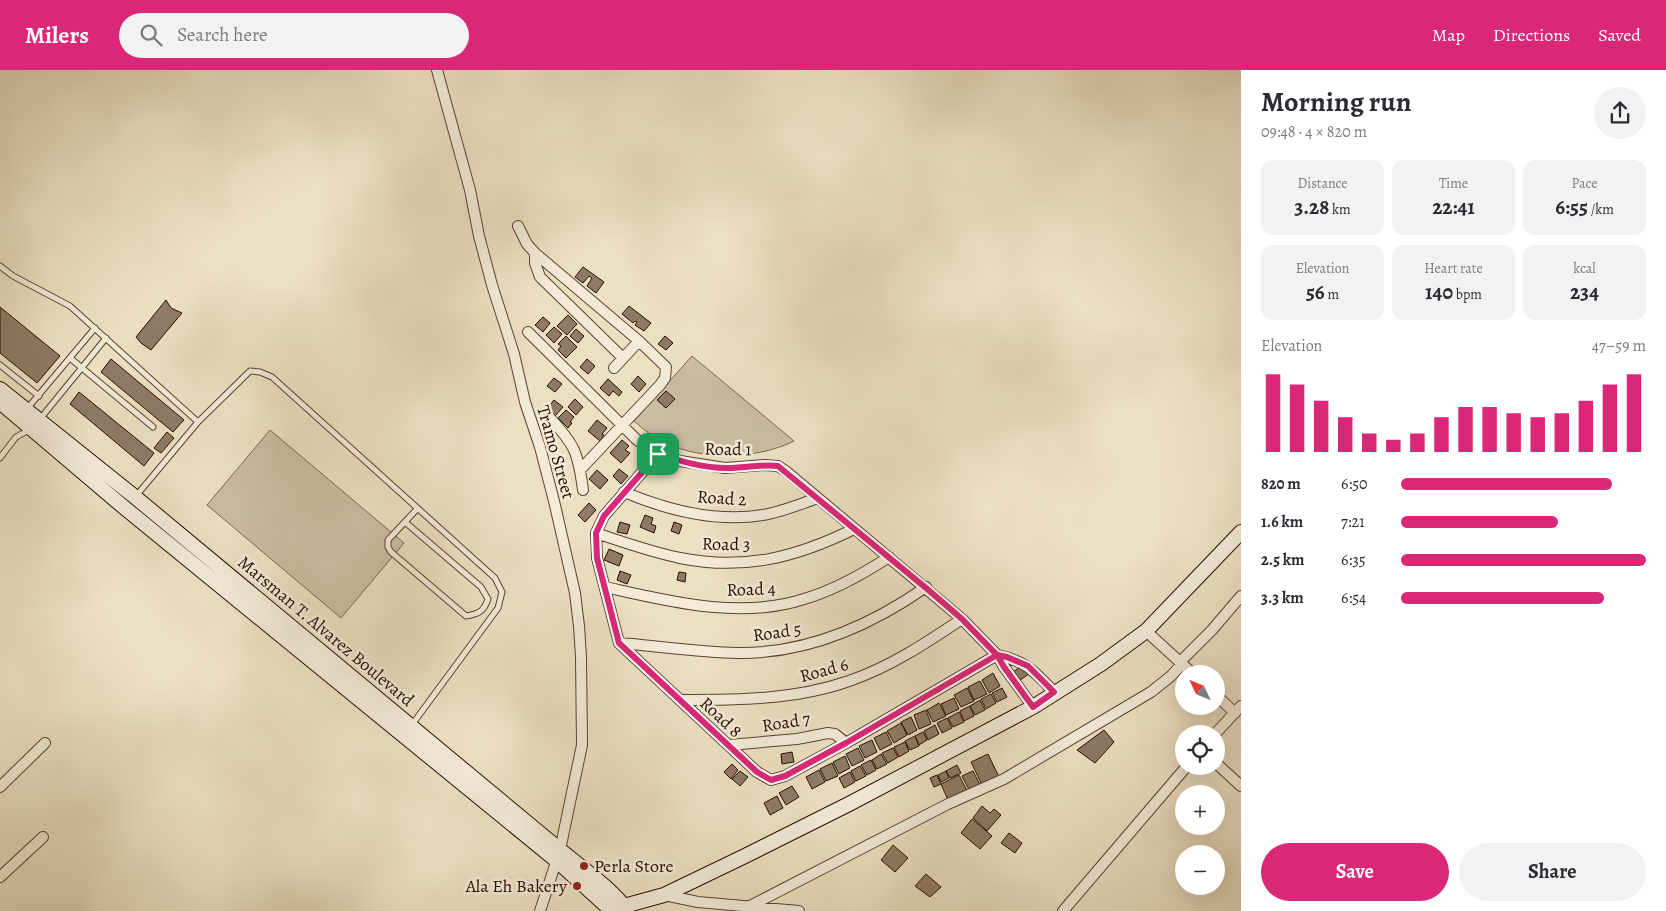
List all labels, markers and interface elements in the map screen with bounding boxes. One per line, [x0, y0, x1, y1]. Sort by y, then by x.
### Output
search box [119, 13, 469, 58]
text: Milers [25, 19, 89, 51]
icon: search [137, 21, 165, 49]
text: Search here [177, 22, 268, 48]
text: Map [1432, 23, 1465, 47]
text: Directions [1493, 23, 1570, 47]
text: Saved [1598, 23, 1641, 47]
text: Morning run [1261, 83, 1411, 121]
button: share [1594, 87, 1646, 139]
text: 09:48 · 4 × 820 m [1261, 121, 1367, 143]
text: Distance [1297, 174, 1348, 193]
text: Time [1439, 174, 1468, 193]
text: Pace [1572, 174, 1597, 193]
text: 3.28 [1294, 193, 1329, 221]
text: 22:41 [1432, 193, 1475, 221]
text: 6:55 [1555, 193, 1588, 221]
text: km [1329, 200, 1351, 219]
text: /km [1588, 200, 1614, 219]
text: Elevation [1296, 259, 1349, 278]
text: Heart rate [1424, 259, 1483, 278]
text: kcal [1573, 259, 1596, 278]
text: 56 [1306, 278, 1325, 306]
text: 140 [1425, 278, 1453, 306]
text: 234 [1570, 278, 1599, 306]
text: m [1325, 285, 1339, 304]
text: bpm [1453, 285, 1482, 304]
text: Elevation [1261, 335, 1322, 357]
text: 47–59 m [1592, 335, 1646, 357]
street label: Tramo Street [531, 402, 581, 502]
pin [637, 433, 679, 475]
street label: Road 1 [704, 437, 752, 461]
icon: arrive [644, 440, 672, 468]
text: 820 m [1261, 473, 1301, 495]
text: 6:50 [1341, 473, 1368, 495]
street label: Road 2 [696, 484, 748, 512]
text: 1.6 km [1261, 511, 1303, 533]
text: 7:21 [1341, 511, 1365, 533]
street label: Road 3 [702, 532, 750, 556]
text: 2.5 km [1261, 549, 1304, 571]
text: 6:35 [1341, 549, 1366, 571]
street label: Marsman T. Alvarez Boulevard [233, 550, 419, 712]
street label: Road 4 [726, 576, 776, 602]
text: 3.3 km [1261, 587, 1304, 609]
text: 6:54 [1341, 587, 1366, 609]
street label: Road 5 [751, 617, 803, 647]
street label: Road 6 [797, 652, 851, 688]
north arrow [1175, 665, 1225, 715]
map controls [1175, 665, 1225, 895]
street label: Road 8 [695, 691, 747, 743]
street label: Road 7 [760, 706, 812, 738]
button: locate [1175, 725, 1225, 775]
button: + [1175, 785, 1225, 835]
button: Save [1261, 843, 1449, 901]
button: Share [1459, 843, 1646, 901]
button: − [1175, 845, 1225, 895]
place label: Perla Store [594, 854, 674, 878]
marker: Perla Store [578, 860, 590, 872]
place label: Ala Eh Bakery [465, 874, 568, 898]
marker: Ala Eh Bakery [571, 880, 583, 892]

